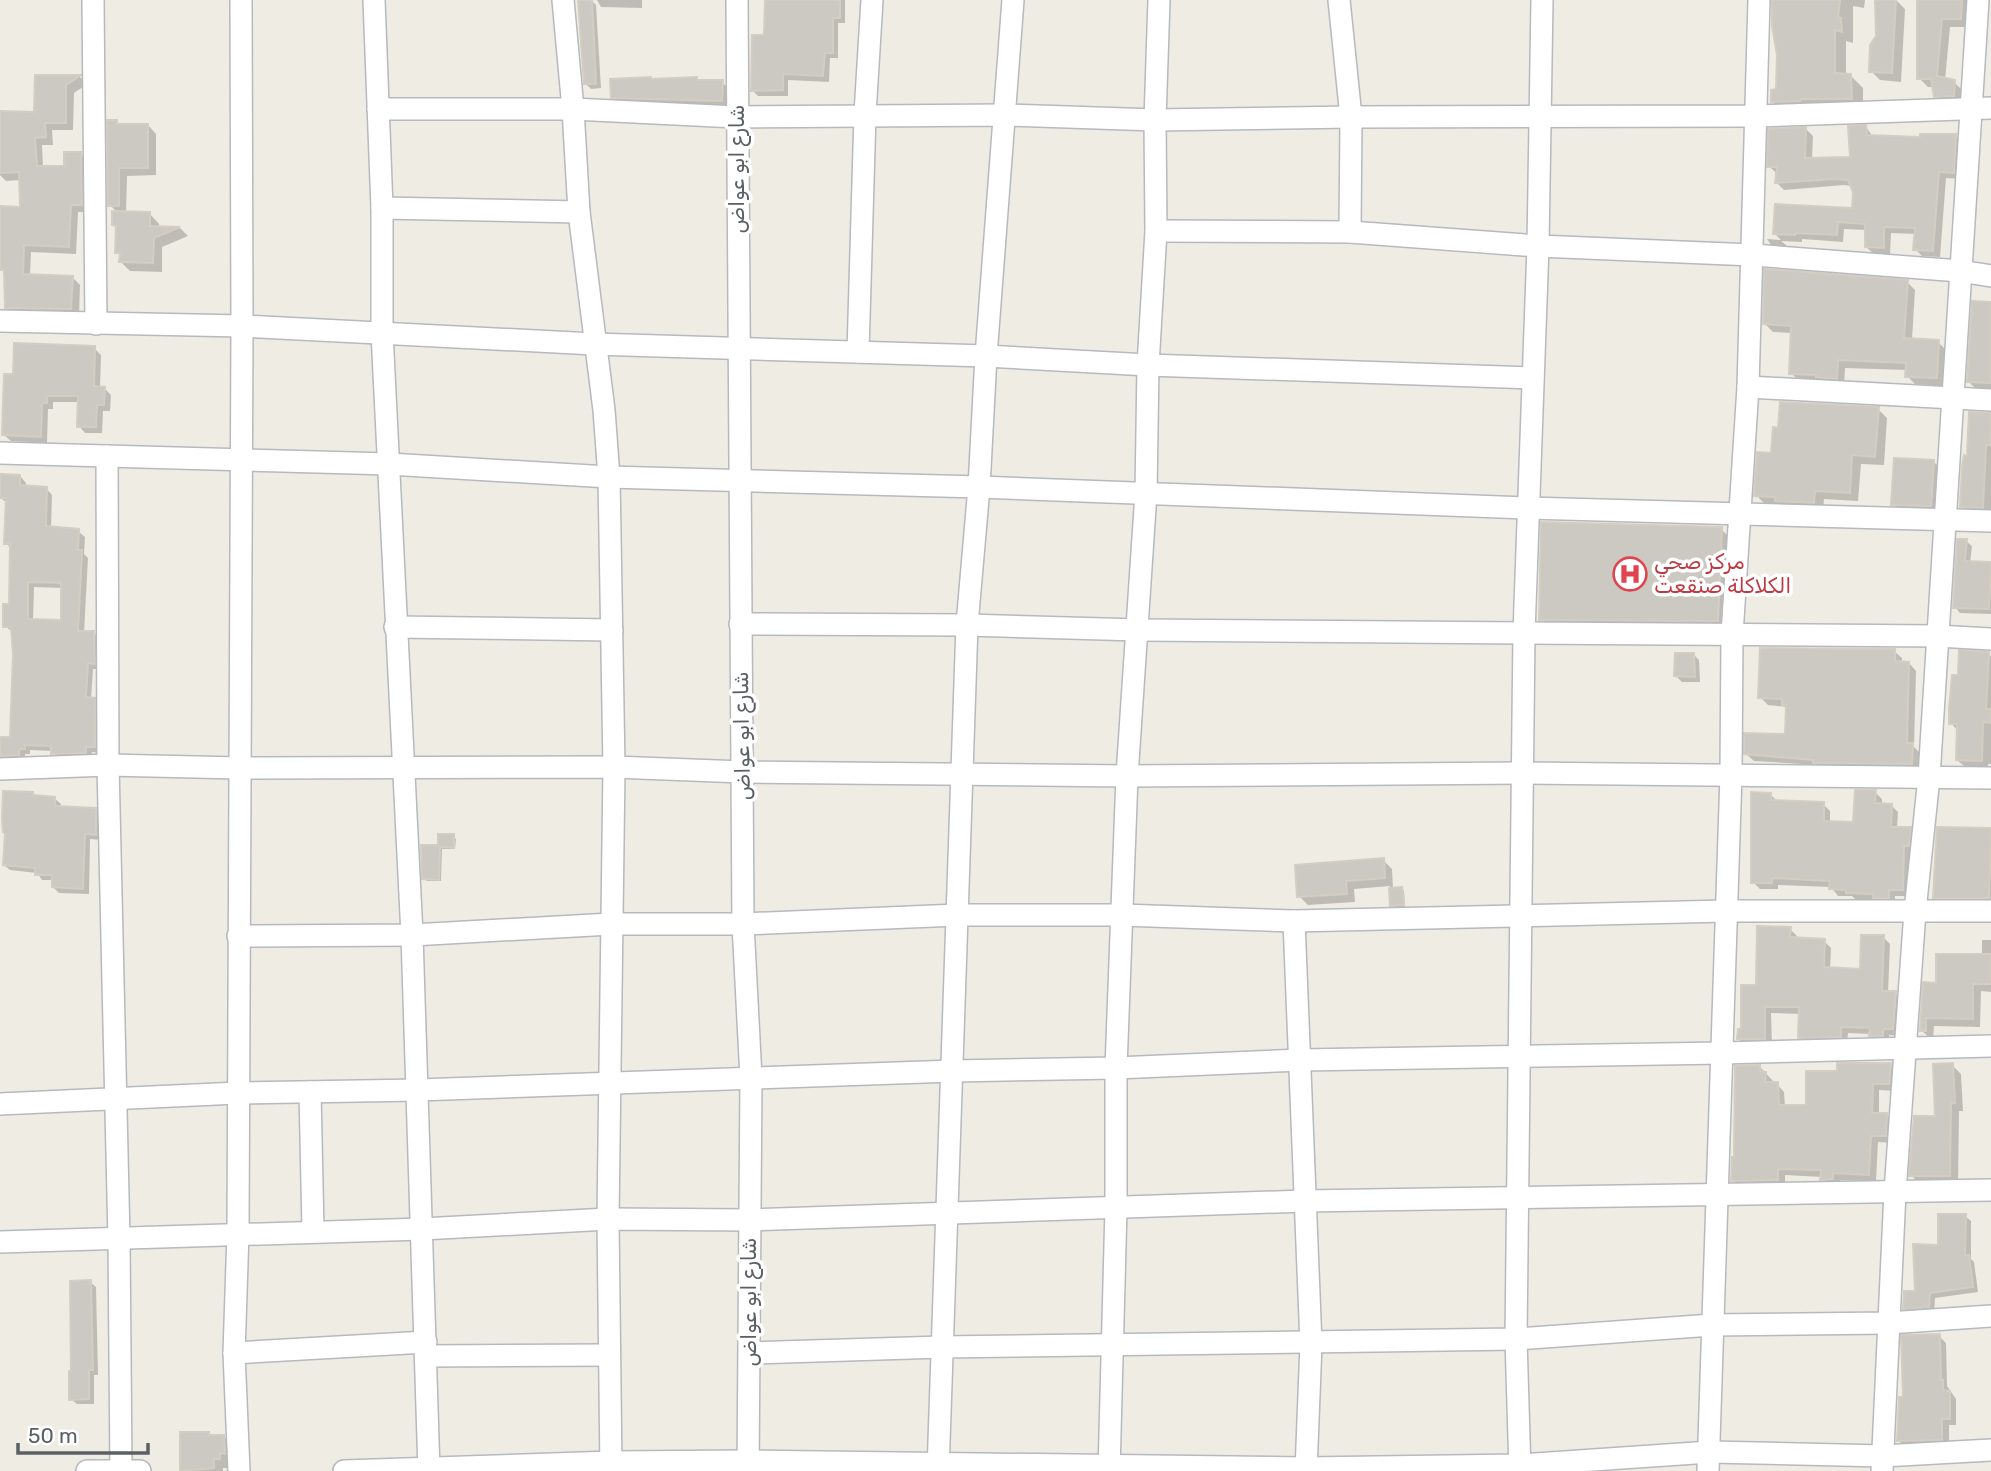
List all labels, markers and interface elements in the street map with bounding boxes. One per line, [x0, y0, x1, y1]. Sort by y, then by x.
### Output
street label: شارع ابو عواض [724, 105, 751, 233]
place label: مركز صحي الكلاكلة صنقعت [1654, 549, 1791, 598]
hospital icon: مركز صحي الكلاكلة صنقعت [1611, 555, 1649, 593]
street label: شارع ابو عواض [728, 671, 757, 801]
street label: شارع ابو عواض [736, 1238, 763, 1366]
scale bar [18, 1412, 147, 1456]
text: 50 m [28, 1423, 78, 1448]

